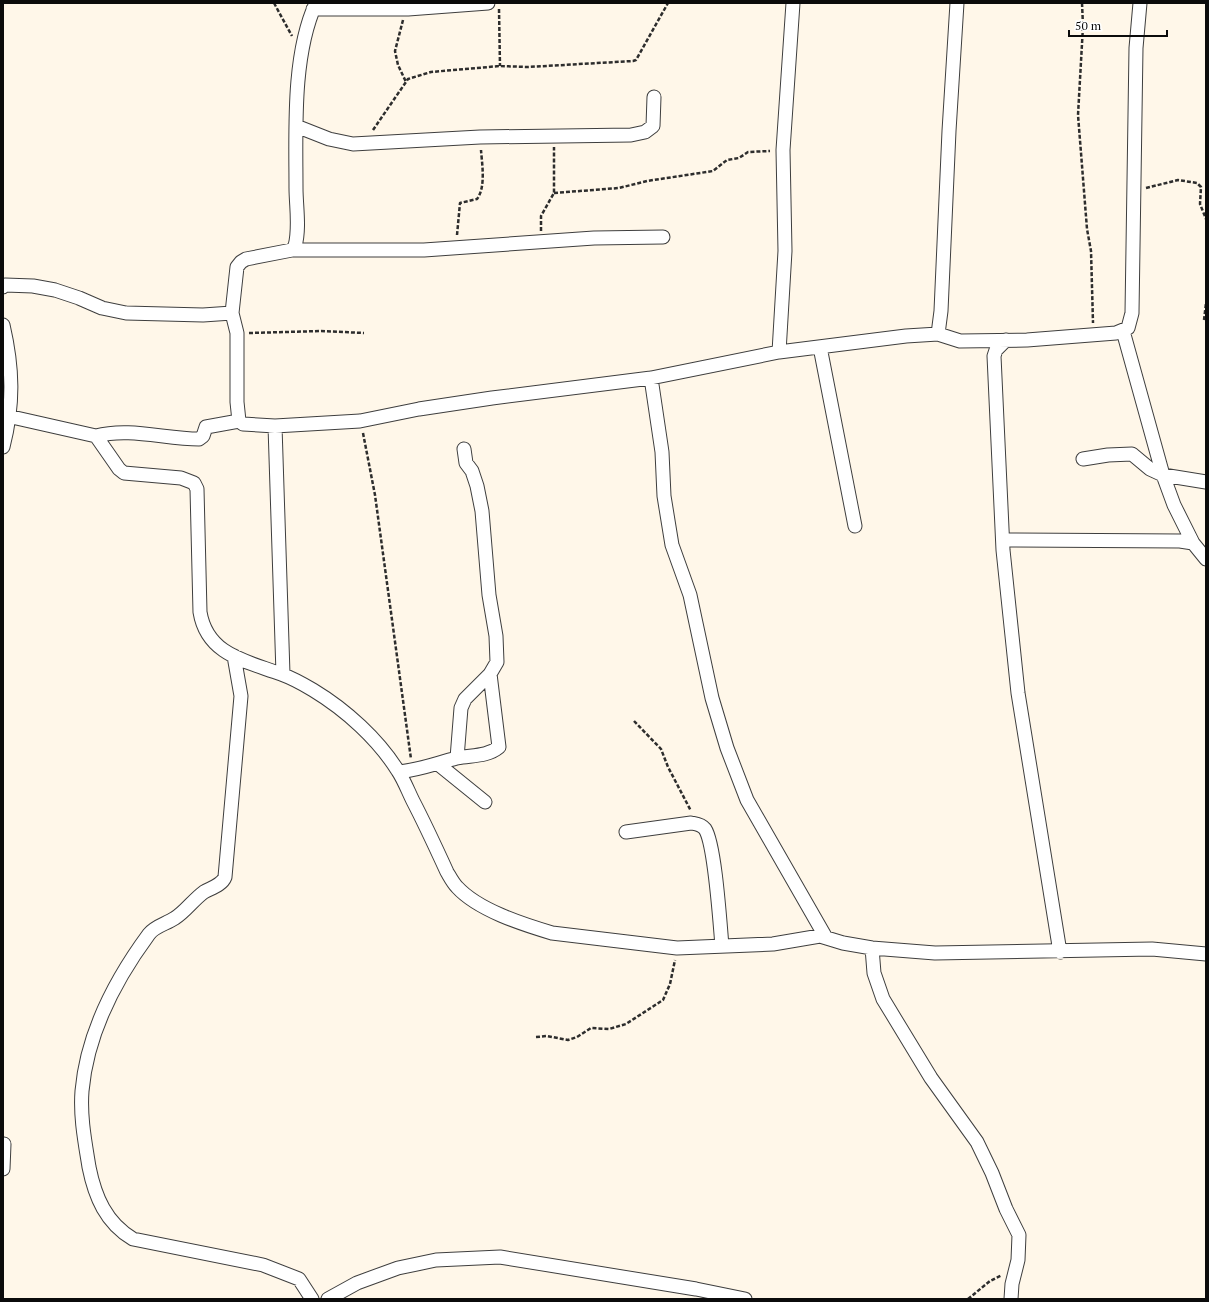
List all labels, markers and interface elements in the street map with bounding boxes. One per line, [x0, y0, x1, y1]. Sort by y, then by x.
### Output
scale bar [1069, 12, 1167, 38]
text: 50 m [1075, 18, 1102, 33]

